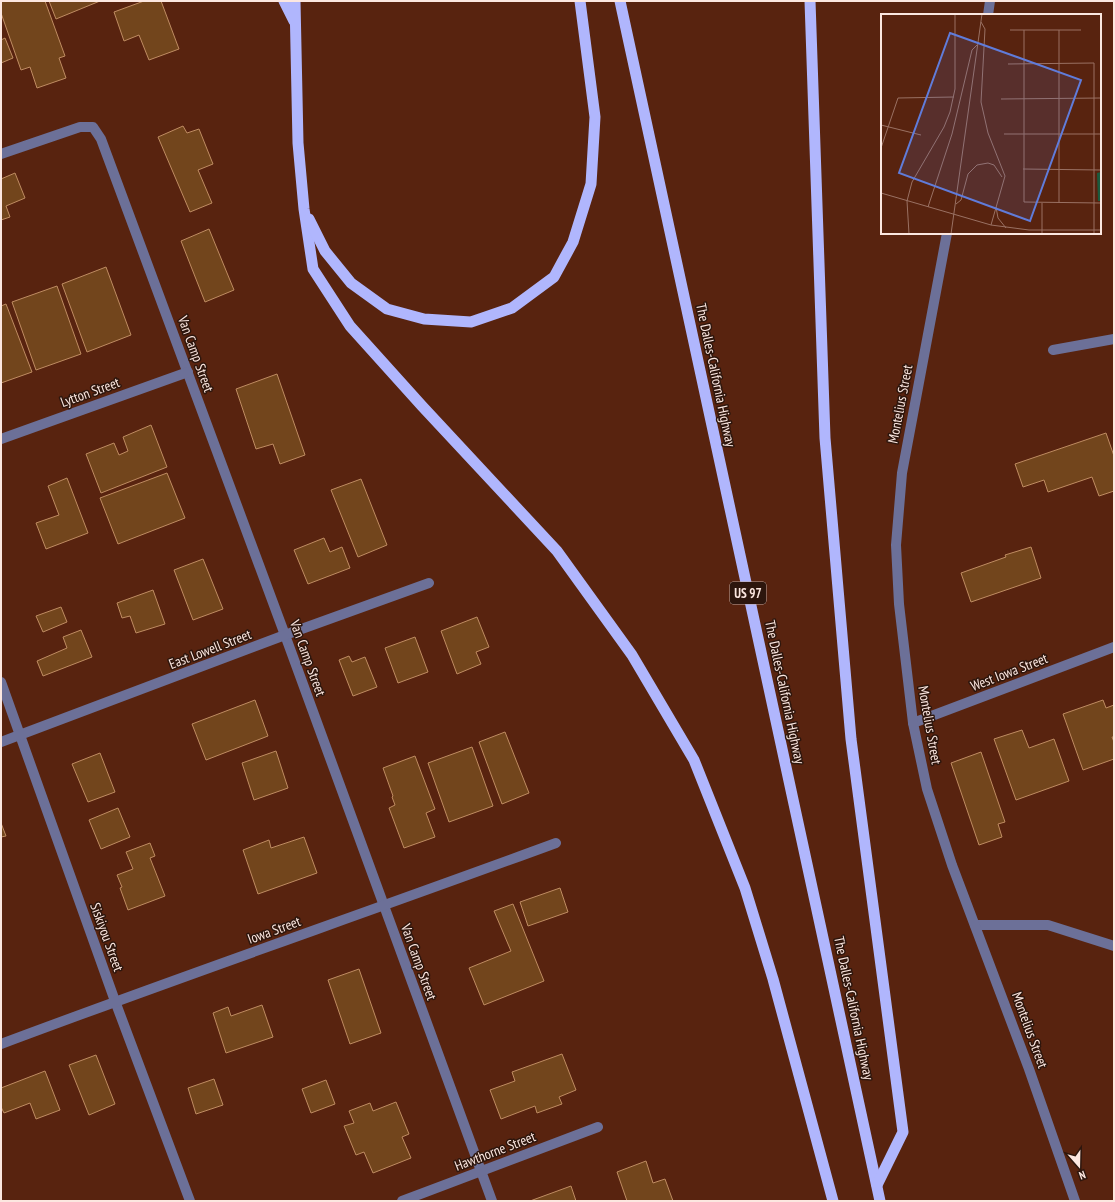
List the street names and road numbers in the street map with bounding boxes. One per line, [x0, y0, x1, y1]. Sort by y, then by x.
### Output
street label: The Dalles-California Highway [692, 302, 740, 449]
street label: Van Camp Street [174, 313, 218, 395]
street label: Montelius Street [884, 363, 916, 445]
street label: Lytton Street [58, 373, 122, 411]
road number: US 97 [730, 582, 766, 604]
street label: Van Camp Street [286, 617, 330, 699]
street label: The Dalles-California Highway [761, 619, 809, 766]
street label: East Lowell Street [166, 625, 254, 673]
street label: West Iowa Street [968, 649, 1050, 695]
street label: Montelius Street [914, 684, 946, 766]
street label: Siskiyou Street [86, 900, 128, 974]
street label: Iowa Street [245, 912, 303, 948]
street label: Van Camp Street [397, 921, 441, 1003]
street label: The Dalles-California Highway [830, 935, 878, 1082]
street label: Montelius Street [1008, 989, 1052, 1071]
street label: Hawthorne Street [452, 1127, 538, 1175]

